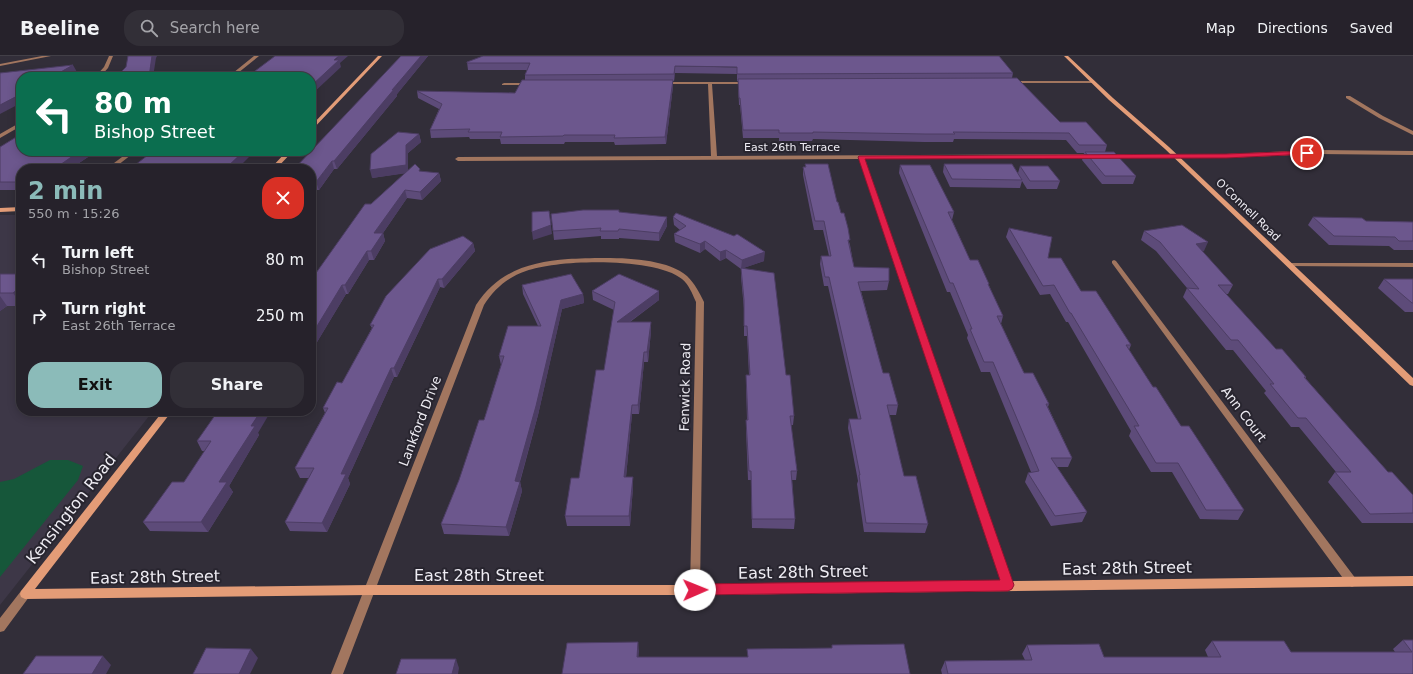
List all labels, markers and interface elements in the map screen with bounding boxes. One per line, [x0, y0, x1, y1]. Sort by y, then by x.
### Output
search box [124, 10, 404, 46]
text: Beeline [20, 17, 100, 39]
icon: search [138, 17, 160, 39]
text: Search here [170, 19, 260, 37]
text: Map [1206, 20, 1235, 36]
text: Directions [1257, 20, 1328, 36]
text: Saved [1350, 20, 1393, 36]
text: 80 m [94, 87, 172, 120]
icon: left [28, 88, 80, 140]
text: Bishop Street [94, 121, 215, 142]
pin [1290, 136, 1324, 170]
street label: East 26th Terrace [744, 141, 840, 154]
icon: arrive [1296, 142, 1318, 164]
street label: O'Connell Road [1213, 176, 1283, 244]
text: 2 min [28, 177, 103, 205]
button: close [262, 177, 304, 219]
text: 550 m · 15:26 [28, 206, 119, 221]
text: Turn left [62, 244, 134, 262]
icon: left [28, 249, 50, 271]
text: 80 m [266, 251, 304, 269]
text: Bishop Street [62, 262, 149, 277]
text: Turn right [62, 300, 146, 318]
icon: right [28, 305, 50, 327]
text: 250 m [256, 307, 304, 325]
text: East 26th Terrace [62, 318, 176, 333]
street label: Fenwick Road [677, 343, 693, 431]
button: Exit [28, 362, 162, 408]
button: Share [170, 362, 304, 408]
street label: Lankford Drive [396, 374, 444, 468]
street label: Ann Court [1218, 383, 1270, 445]
street label: Kensington Road [22, 450, 120, 568]
street label: East 28th Street [1062, 557, 1192, 579]
street label: East 28th Street [738, 561, 868, 583]
street label: East 28th Street [90, 566, 220, 588]
street label: East 28th Street [414, 566, 544, 585]
position arrow [674, 569, 716, 611]

